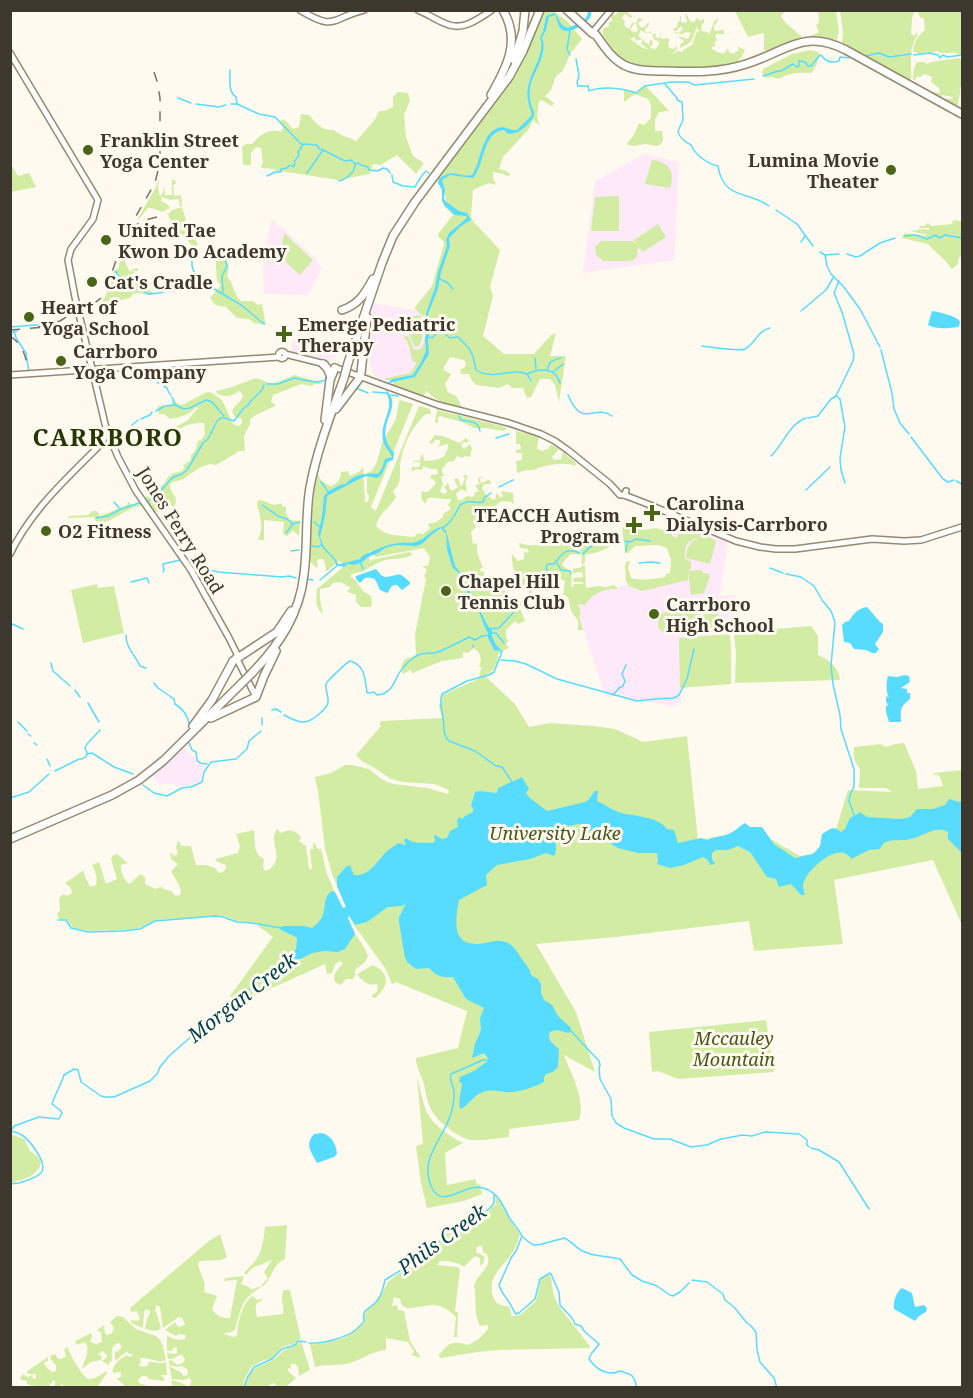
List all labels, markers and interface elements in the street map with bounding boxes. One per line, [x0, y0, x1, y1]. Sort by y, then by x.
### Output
place label: Franklin Street Yoga Center [100, 128, 239, 173]
marker: Franklin Street Yoga Center [81, 143, 95, 157]
place label: Lumina Movie Theater [748, 148, 880, 193]
marker: Lumina Movie Theater [884, 163, 898, 177]
place label: United Tae Kwon Do Academy [118, 218, 287, 263]
marker: United Tae Kwon Do Academy [99, 233, 113, 247]
place label: Cat's Cradle [104, 270, 213, 294]
marker: Cat's Cradle [85, 275, 99, 289]
place label: Heart of Yoga School [41, 295, 150, 340]
marker: Heart of Yoga School [22, 310, 36, 324]
place label: Emerge Pediatric Therapy [298, 312, 455, 357]
marker: Emerge Pediatric Therapy [275, 325, 293, 343]
place label: Carrboro Yoga Company [73, 339, 207, 384]
marker: Carrboro Yoga Company [54, 354, 68, 368]
district label: CARRBORO [33, 420, 183, 453]
street label: Jones Ferry Road [132, 461, 230, 598]
place label: Carolina Dialysis-Carrboro [666, 491, 828, 536]
place label: TEACCH Autism Program [475, 503, 620, 548]
marker: Carolina Dialysis-Carrboro [643, 504, 661, 522]
marker: TEACCH Autism Program [625, 516, 643, 534]
place label: O2 Fitness [58, 519, 152, 543]
marker: O2 Fitness [39, 524, 53, 538]
place label: Chapel Hill Tennis Club [458, 569, 565, 614]
marker: Chapel Hill Tennis Club [439, 584, 453, 598]
place label: Carrboro High School [666, 592, 775, 637]
marker: Carrboro High School [647, 607, 661, 621]
park label: University Lake [489, 821, 621, 845]
water label: Morgan Creek [181, 945, 303, 1049]
park label: Mccauley Mountain [692, 1026, 775, 1071]
water label: Phils Creek [391, 1197, 492, 1281]

